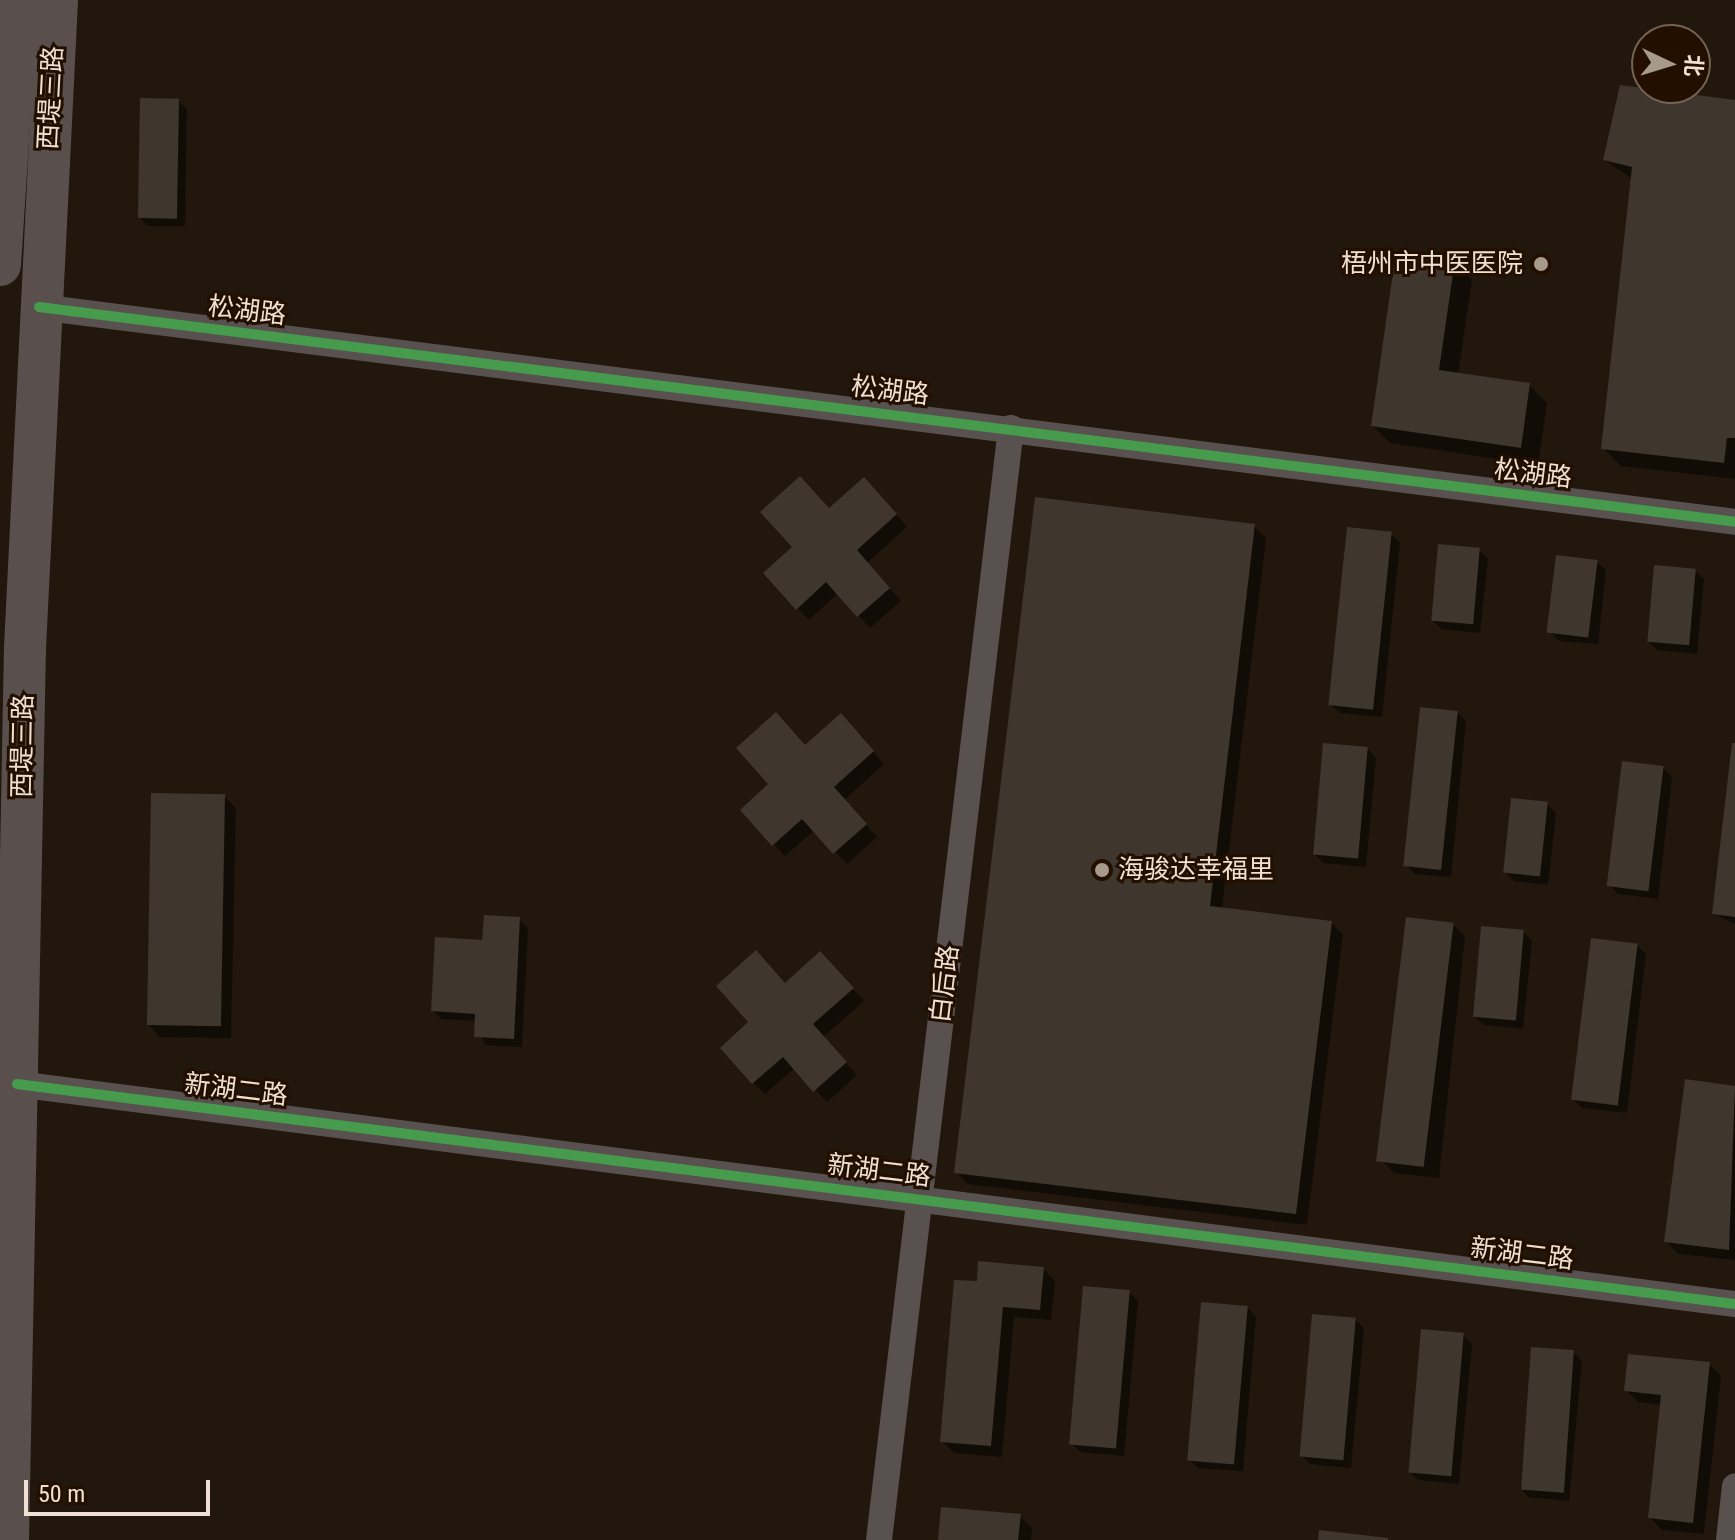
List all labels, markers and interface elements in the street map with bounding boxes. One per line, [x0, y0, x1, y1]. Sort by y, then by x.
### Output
north arrow [1631, 24, 1711, 104]
street label: 西堤三路 [33, 45, 69, 151]
text: 北 [1680, 54, 1707, 77]
place label: 梧州市中医医院 [1341, 248, 1523, 280]
marker: 梧州市中医医院 [1530, 253, 1552, 275]
street label: 松湖路 [206, 291, 288, 331]
street label: 松湖路 [849, 371, 931, 411]
street label: 松湖路 [1492, 454, 1574, 494]
street label: 西堤三路 [6, 694, 40, 798]
place label: 海骏达幸福里 [1118, 854, 1274, 886]
marker: 海骏达幸福里 [1093, 861, 1111, 879]
street label: 白后路 [925, 943, 965, 1025]
street label: 新湖二路 [182, 1068, 290, 1112]
street label: 新湖二路 [825, 1149, 933, 1193]
street label: 新湖二路 [1468, 1232, 1576, 1276]
scale bar [28, 1464, 214, 1514]
text: 50 m [38, 1480, 85, 1508]

